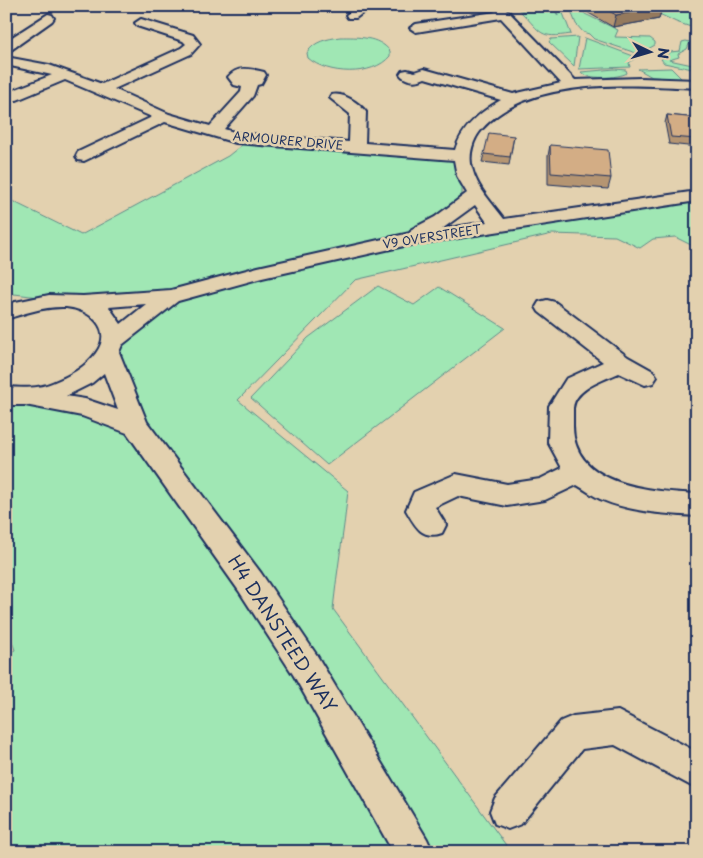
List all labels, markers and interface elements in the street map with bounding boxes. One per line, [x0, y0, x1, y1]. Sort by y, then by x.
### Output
north arrow [626, 28, 676, 78]
text: N [653, 47, 674, 60]
street label: ARMOURER DRIVE [232, 126, 344, 154]
street label: V9 OVERSTREET [381, 219, 483, 253]
street label: H4 DANSTEED WAY [222, 549, 345, 718]

